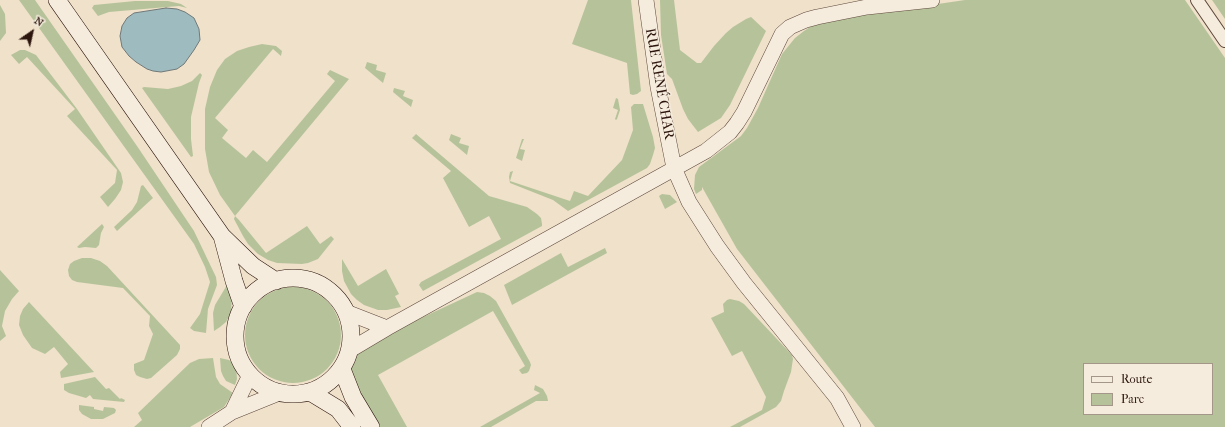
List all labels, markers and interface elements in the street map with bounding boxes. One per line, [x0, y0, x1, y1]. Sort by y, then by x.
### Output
north arrow [12, 12, 52, 52]
text: N [32, 14, 46, 29]
street label: RUE RENÉ CHAR [641, 27, 677, 141]
legend [1083, 363, 1213, 415]
text: Route [1121, 372, 1153, 386]
text: Parc [1121, 392, 1144, 406]

